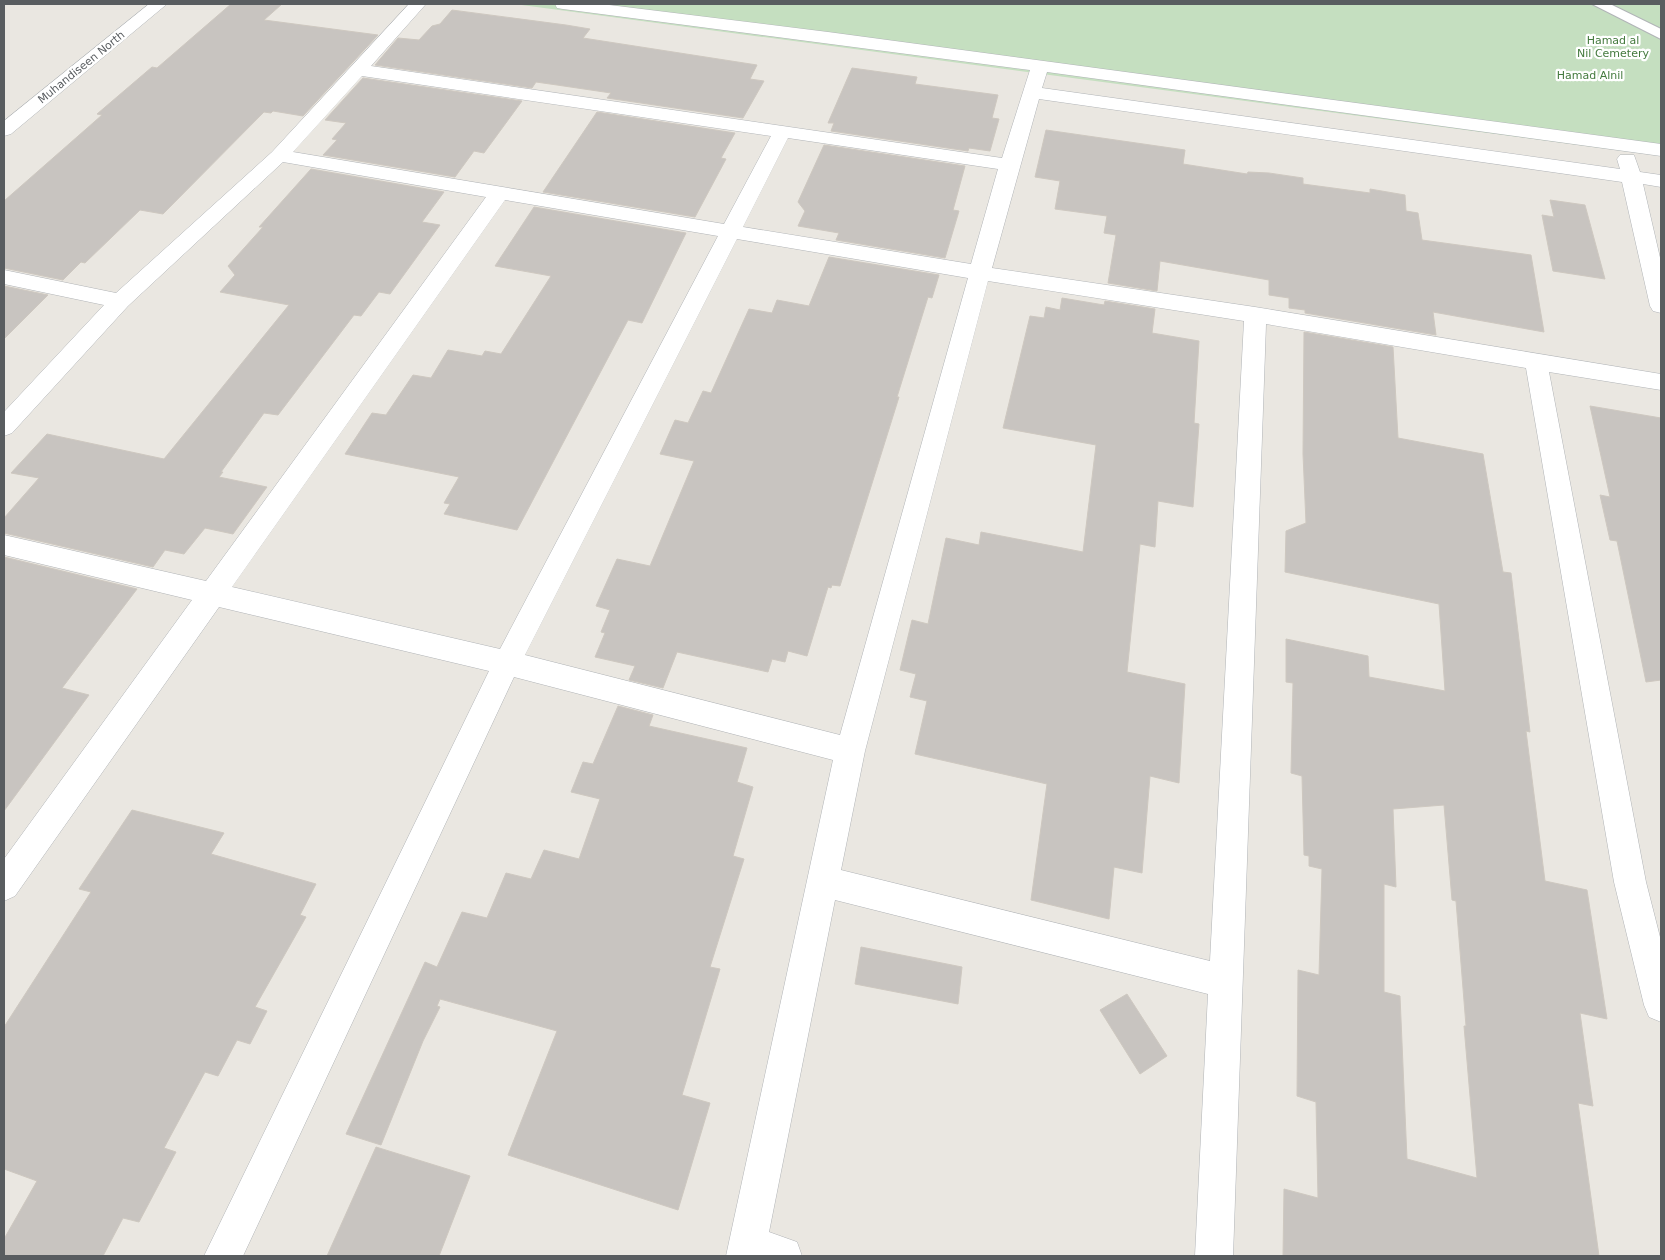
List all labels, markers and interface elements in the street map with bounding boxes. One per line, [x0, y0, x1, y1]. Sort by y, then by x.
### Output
street label: Muhandiseen North [35, 28, 127, 106]
park label: Hamad al Nil Cemetery [1577, 34, 1649, 60]
park label: Hamad Alnil [1557, 69, 1623, 82]

